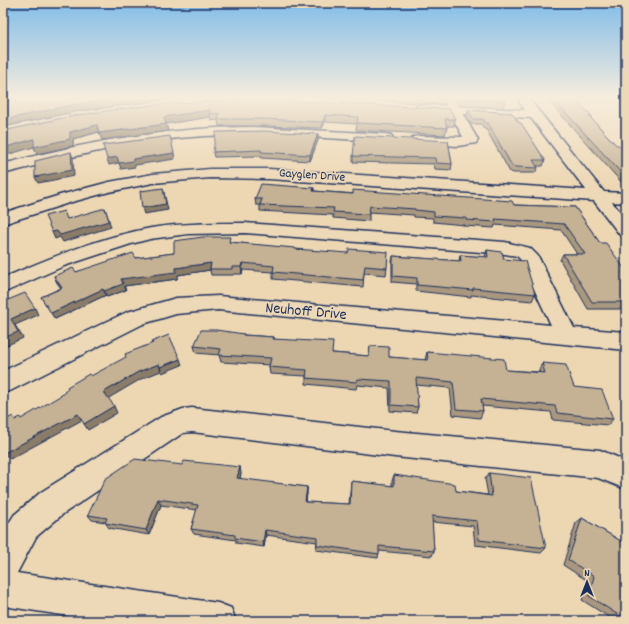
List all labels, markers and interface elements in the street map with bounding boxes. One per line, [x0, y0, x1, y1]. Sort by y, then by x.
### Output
street label: Gayglen Drive [278, 164, 346, 188]
street label: Neuhoff Drive [264, 297, 348, 327]
north arrow [567, 562, 607, 602]
text: N [584, 566, 590, 582]

